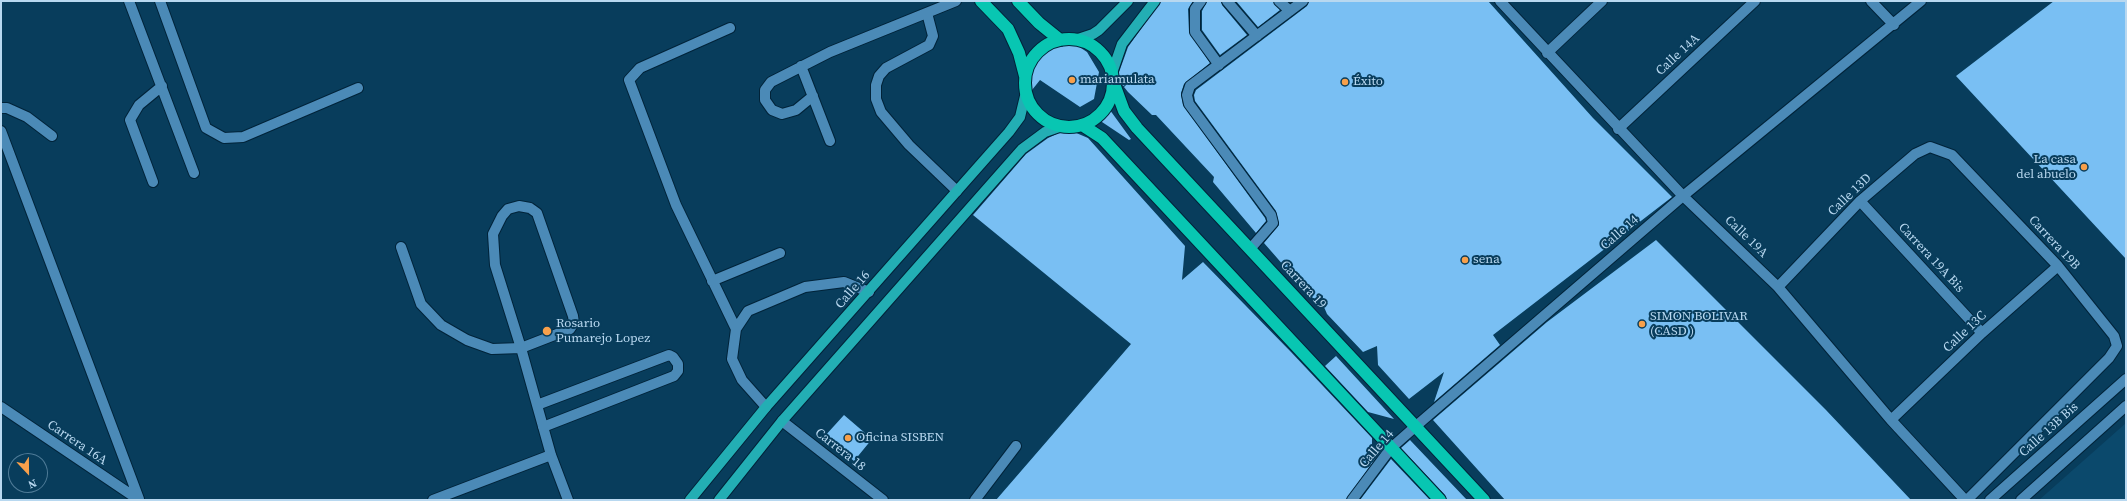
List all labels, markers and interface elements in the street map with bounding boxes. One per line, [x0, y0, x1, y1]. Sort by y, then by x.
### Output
street label: Calle 14A [1653, 31, 1703, 79]
place label: mariamulata [1080, 72, 1155, 88]
place label: Éxito [1353, 74, 1383, 90]
marker: mariamulata [1067, 75, 1077, 85]
marker: Éxito [1340, 77, 1350, 87]
place label: La casa del abuelo [2016, 152, 2076, 183]
marker: La casa del abuelo [2079, 162, 2089, 172]
street label: Calle 13D [1825, 170, 1875, 220]
street label: Calle 14 [1598, 212, 1642, 254]
street label: Calle 19A [1721, 213, 1771, 261]
street label: Carrera 19B [2025, 213, 2083, 273]
street label: Carrera 19A Bis [1895, 220, 1967, 296]
place label: sena [1473, 252, 1500, 268]
marker: sena [1460, 255, 1470, 265]
street label: Carrera 19 [1277, 258, 1329, 312]
street label: Calle 16 [832, 268, 874, 312]
street label: Calle 13C [1940, 308, 1990, 356]
place label: SIMON BOLIVAR (CASD ) [1650, 309, 1748, 340]
place label: Rosario Pumarejo Lopez [556, 316, 650, 347]
marker: SIMON BOLIVAR (CASD ) [1637, 319, 1647, 329]
marker: Rosario Pumarejo Lopez [541, 325, 553, 337]
street label: Calle 13B Bis [2016, 399, 2082, 461]
street label: Carrera 16A [44, 417, 110, 469]
street label: Carrera 18 [811, 425, 869, 475]
street label: Calle 14 [1356, 427, 1398, 471]
place label: Oficina SISBEN [856, 430, 944, 446]
marker: Oficina SISBEN [843, 433, 853, 443]
north arrow [8, 453, 48, 493]
text: N [26, 475, 39, 492]

